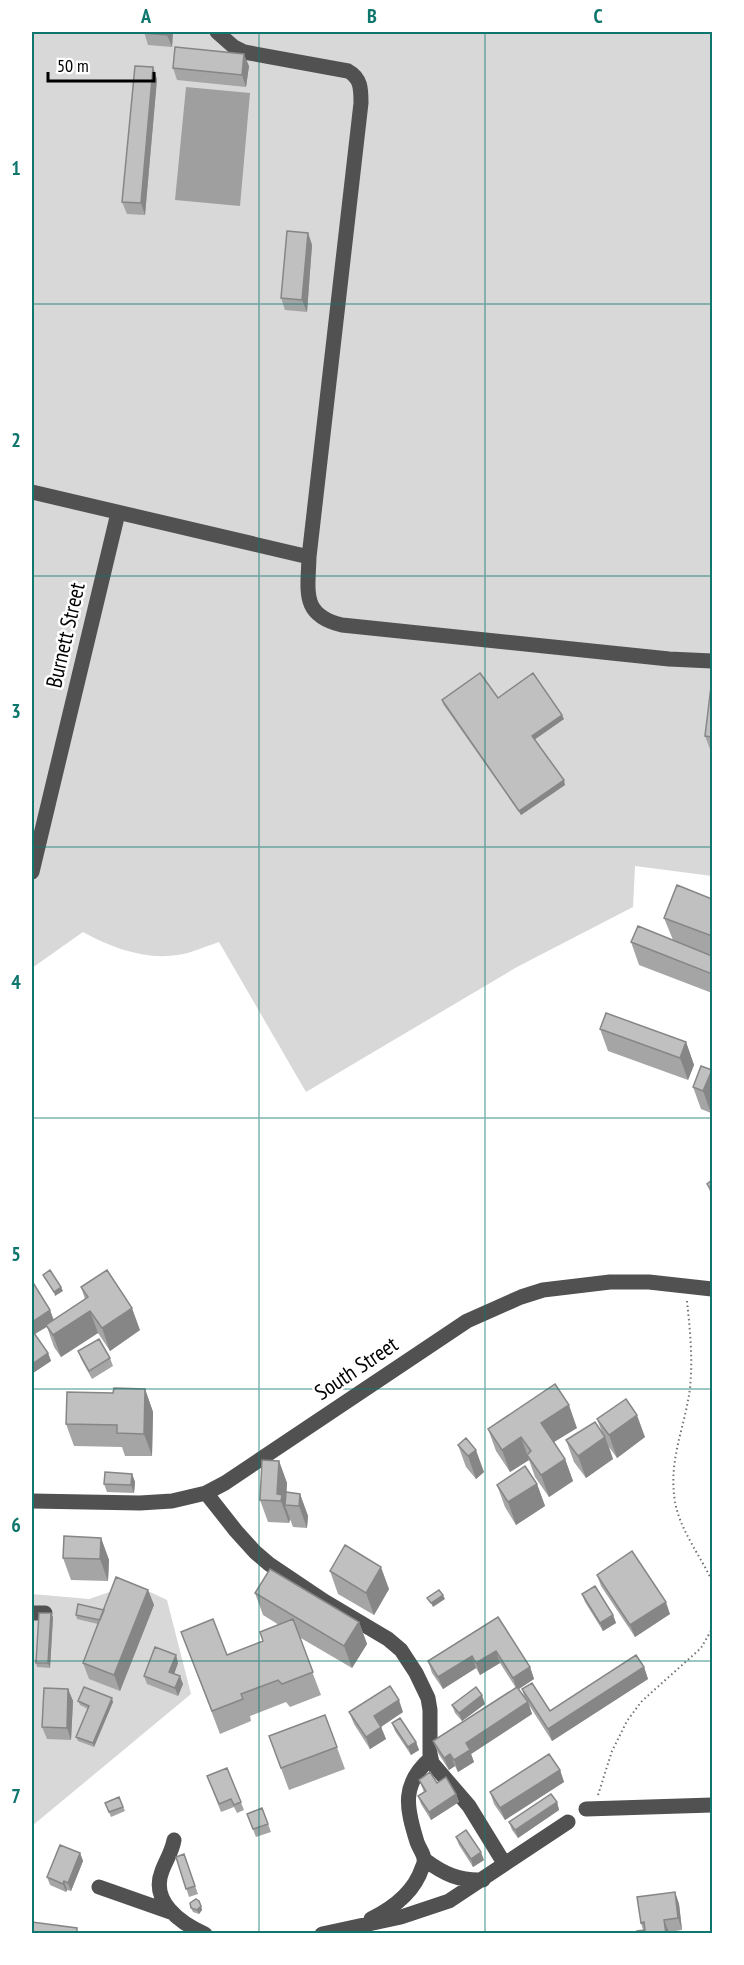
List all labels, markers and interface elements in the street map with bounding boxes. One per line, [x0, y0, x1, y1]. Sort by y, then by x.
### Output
text: A [140, 3, 152, 29]
text: B [367, 3, 377, 29]
text: C [593, 3, 603, 29]
scale bar [48, 45, 154, 83]
text: 50 m [57, 54, 89, 77]
text: 1 [11, 155, 21, 181]
text: 2 [11, 427, 21, 453]
street label: Burnett Street [39, 580, 91, 690]
text: 3 [11, 698, 21, 724]
text: 4 [11, 969, 21, 995]
text: 5 [11, 1241, 21, 1267]
street label: South Street [309, 1330, 403, 1406]
text: 6 [11, 1512, 21, 1538]
text: 7 [11, 1783, 21, 1809]

